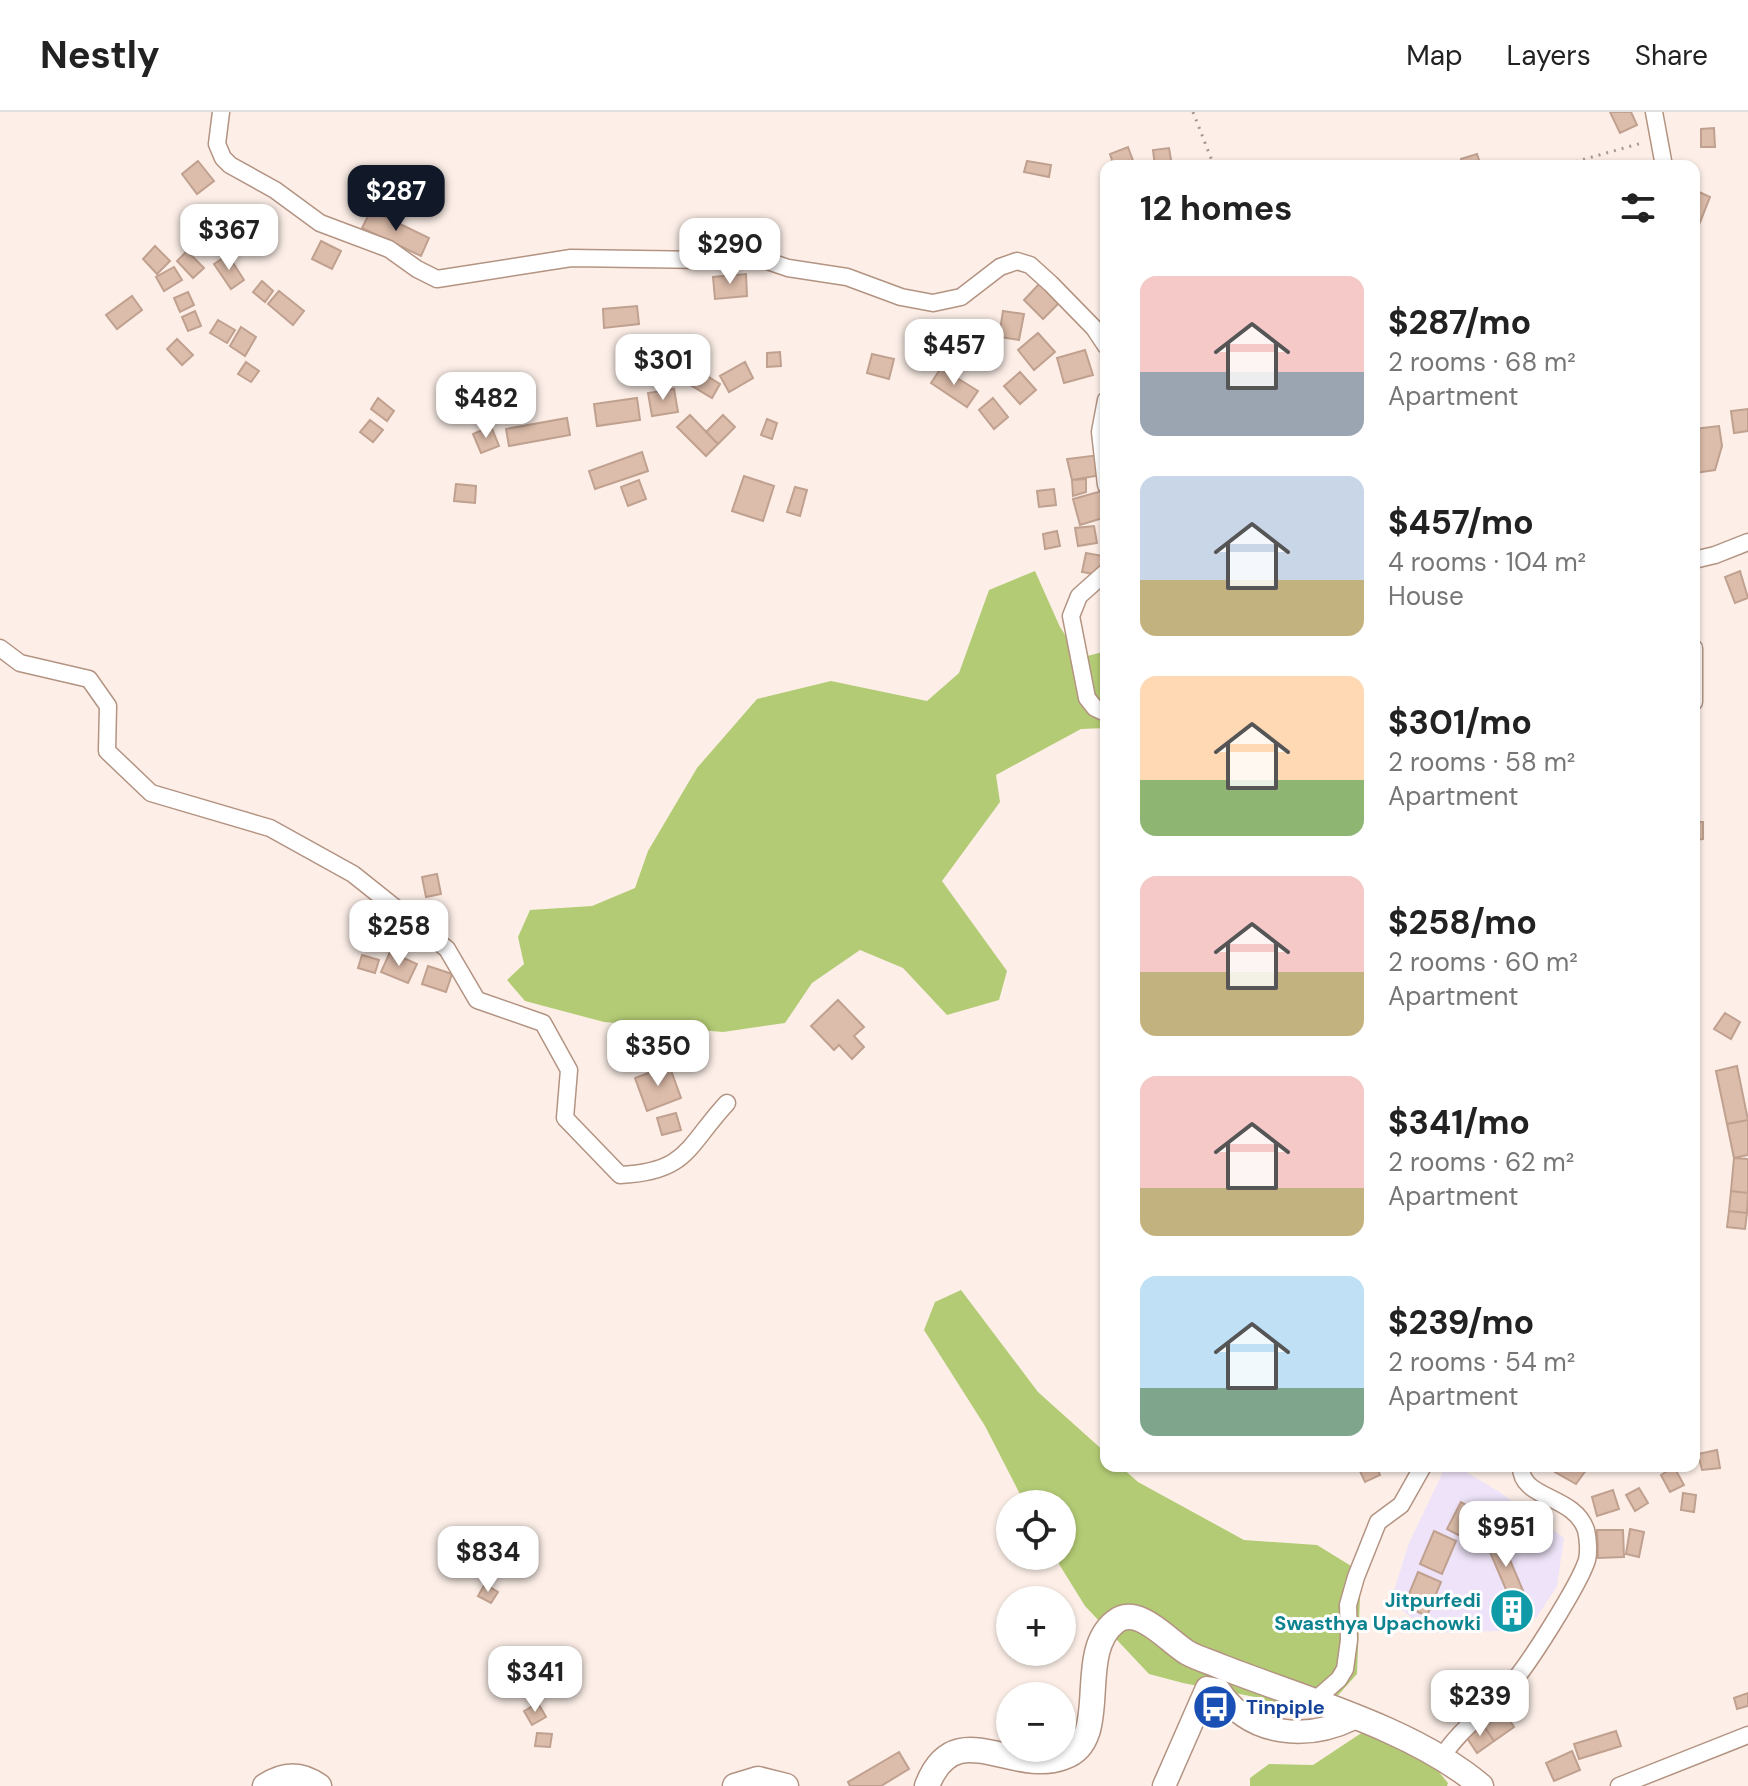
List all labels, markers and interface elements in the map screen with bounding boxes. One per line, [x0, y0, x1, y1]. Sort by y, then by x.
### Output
text: Nestly [40, 30, 160, 80]
text: Map [1406, 37, 1463, 74]
text: Layers [1507, 37, 1591, 74]
text: Share [1635, 37, 1708, 74]
pin: $287 [349, 165, 443, 233]
text: $287 [366, 174, 426, 208]
text: 12 homes [1140, 186, 1292, 231]
icon: filters [1616, 186, 1660, 230]
pin: $367 [182, 204, 276, 272]
text: $367 [198, 213, 260, 247]
pin: $290 [683, 218, 777, 286]
text: $290 [697, 227, 763, 261]
text: $287/mo [1388, 300, 1531, 345]
icon: home [1204, 308, 1300, 404]
pin: $457 [907, 319, 1001, 387]
text: $457 [923, 328, 985, 362]
pin: $301 [616, 334, 710, 402]
text: $301 [633, 343, 693, 377]
text: 2 rooms · 68 m² [1388, 345, 1576, 379]
pin: $482 [439, 372, 533, 440]
text: Apartment [1388, 379, 1519, 413]
text: $482 [454, 381, 518, 415]
text: $457/mo [1388, 500, 1534, 545]
icon: home [1204, 508, 1300, 604]
text: 4 rooms · 104 m² [1388, 545, 1586, 579]
text: House [1388, 579, 1464, 613]
text: $301/mo [1388, 700, 1532, 745]
icon: home [1204, 708, 1300, 804]
text: 2 rooms · 58 m² [1388, 745, 1575, 779]
text: Apartment [1388, 779, 1519, 813]
pin: $258 [352, 900, 446, 968]
text: $258/mo [1388, 900, 1537, 945]
icon: home [1204, 908, 1300, 1004]
text: $258 [367, 909, 431, 943]
text: 2 rooms · 60 m² [1388, 945, 1578, 979]
text: Apartment [1388, 979, 1519, 1013]
pin: $350 [611, 1020, 705, 1088]
text: $350 [625, 1029, 691, 1063]
text: $341/mo [1388, 1100, 1530, 1145]
icon: home [1204, 1108, 1300, 1204]
text: 2 rooms · 62 m² [1388, 1145, 1574, 1179]
text: Apartment [1388, 1179, 1519, 1213]
text: $239/mo [1388, 1300, 1534, 1345]
icon: home [1204, 1308, 1300, 1404]
text: 2 rooms · 54 m² [1388, 1345, 1575, 1379]
text: Apartment [1388, 1379, 1519, 1413]
map controls [996, 1490, 1076, 1762]
button: locate [996, 1490, 1076, 1570]
pin: $951 [1459, 1501, 1553, 1569]
text: $951 [1477, 1510, 1535, 1544]
pin: $834 [441, 1526, 535, 1594]
text: $834 [456, 1535, 520, 1569]
button: + [996, 1586, 1076, 1666]
place label: Jitpurfedi Swasthya Upachowki [1274, 1587, 1481, 1636]
building icon: Jitpurfedi Swasthya Upachowki [1488, 1587, 1536, 1635]
pin: $341 [488, 1646, 582, 1714]
text: $341 [506, 1655, 564, 1689]
pin: $239 [1433, 1670, 1527, 1738]
text: $239 [1449, 1679, 1511, 1713]
button: − [996, 1682, 1076, 1762]
bus stop icon: Tinpiple [1191, 1683, 1239, 1731]
place label: Tinpiple [1246, 1694, 1325, 1720]

